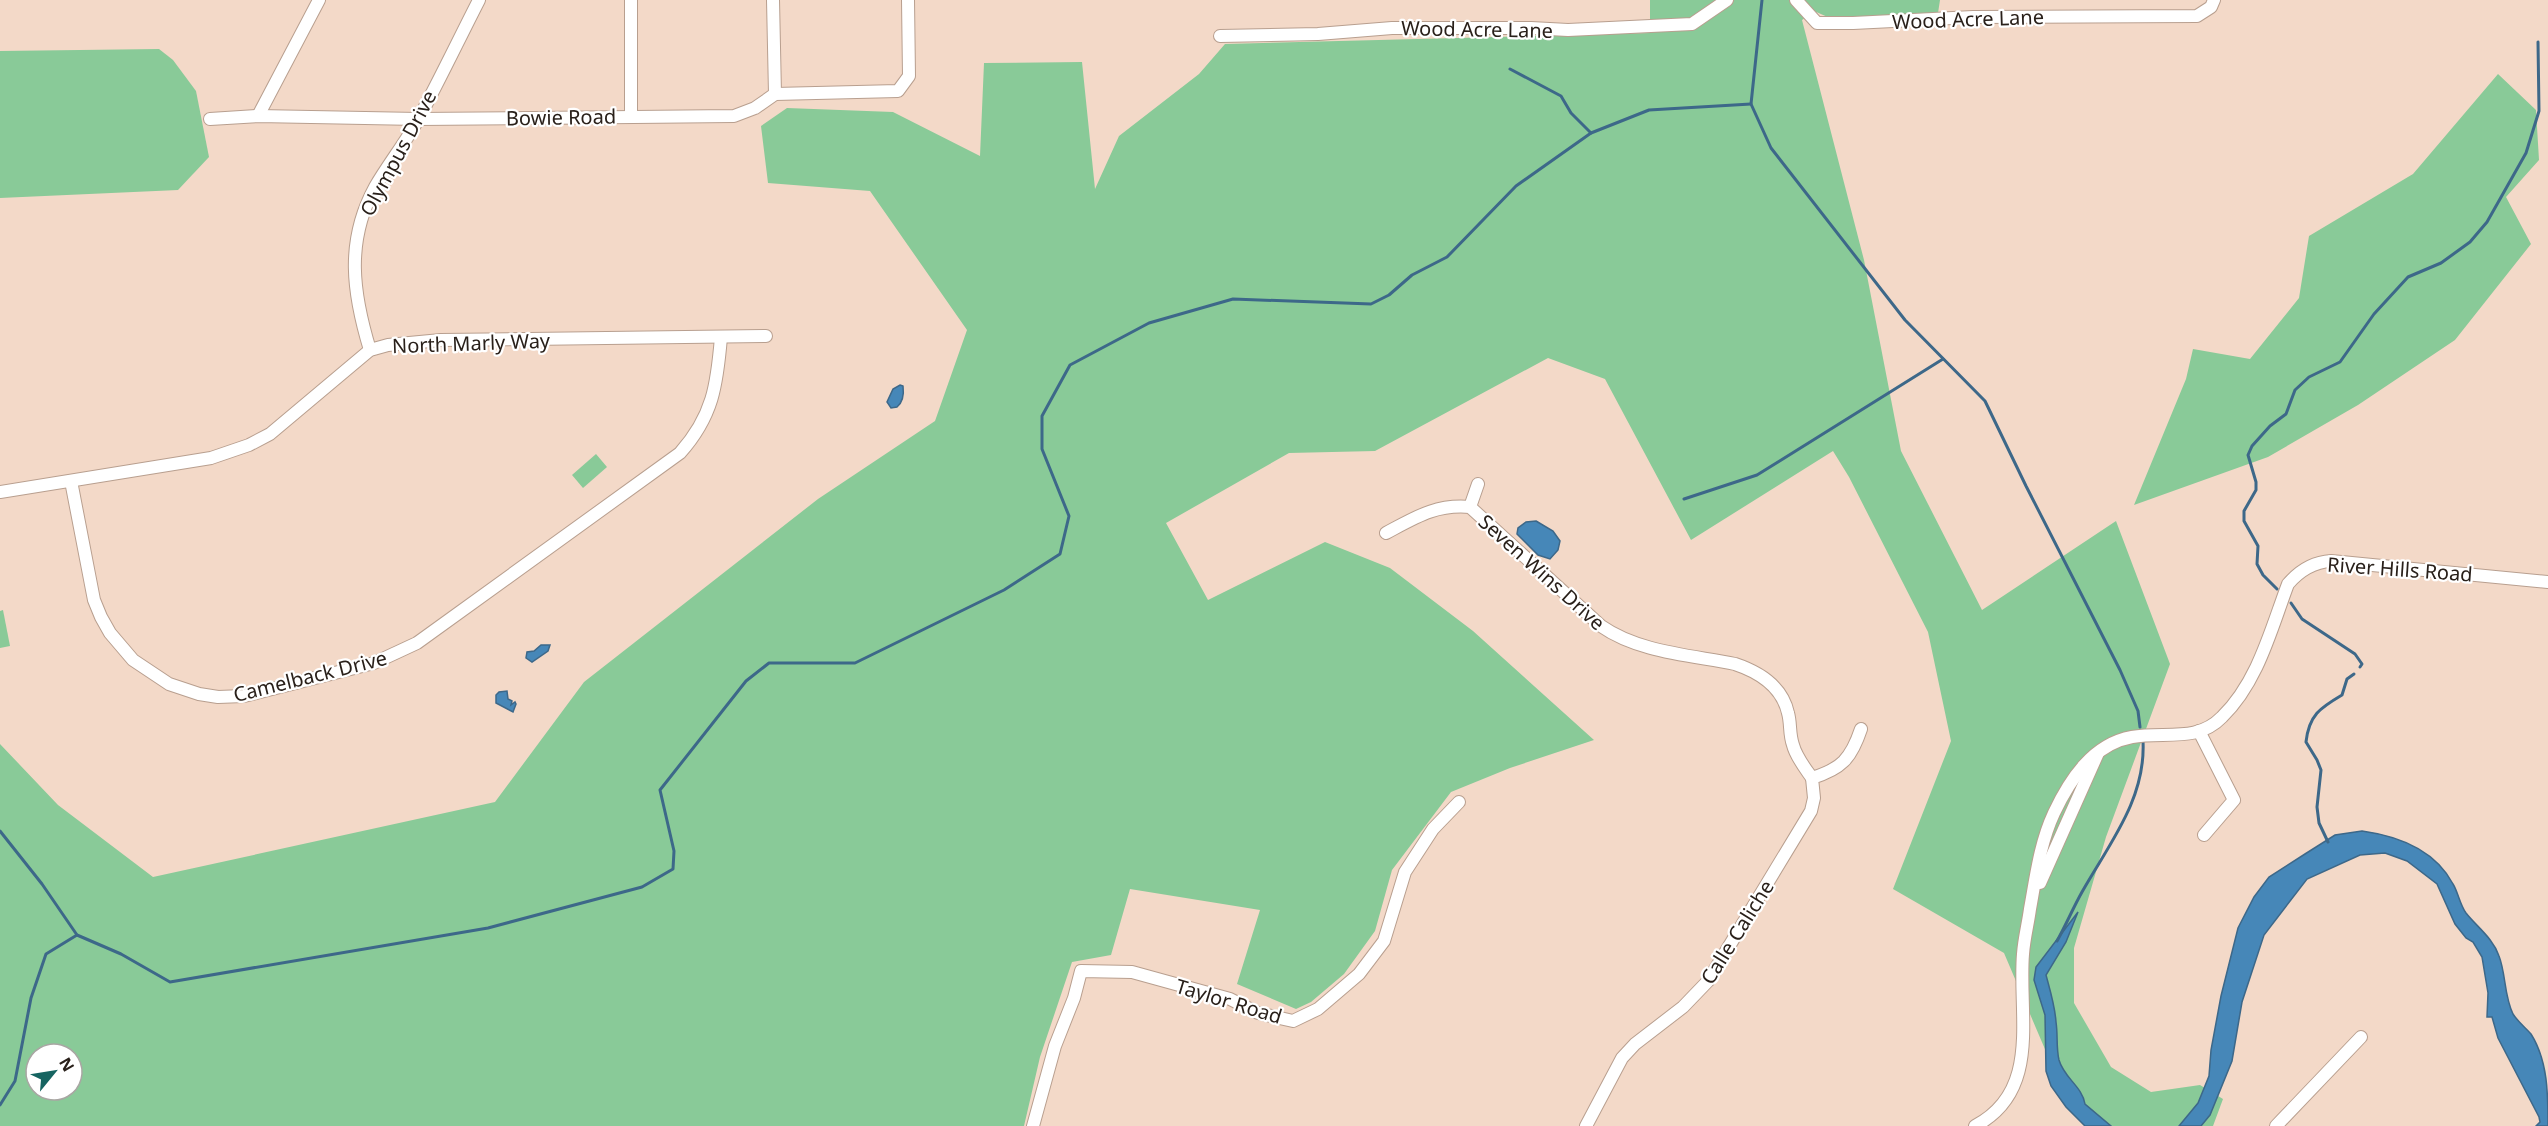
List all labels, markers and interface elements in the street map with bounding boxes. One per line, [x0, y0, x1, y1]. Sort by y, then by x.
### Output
street label: Wood Acre Lane [1892, 3, 2044, 35]
street label: Wood Acre Lane [1401, 14, 1553, 44]
street label: Olympus Drive [354, 85, 442, 221]
street label: Bowie Road [506, 103, 616, 131]
street label: North Marly Way [392, 327, 551, 359]
street label: Seven Wins Drive [1473, 508, 1611, 636]
street label: River Hills Road [2326, 550, 2474, 588]
street label: Camelback Drive [230, 644, 390, 708]
street label: Calle Caliche [1694, 875, 1780, 989]
street label: Taylor Road [1173, 972, 1285, 1030]
north arrow [24, 1042, 84, 1102]
text: N [54, 1053, 80, 1076]

